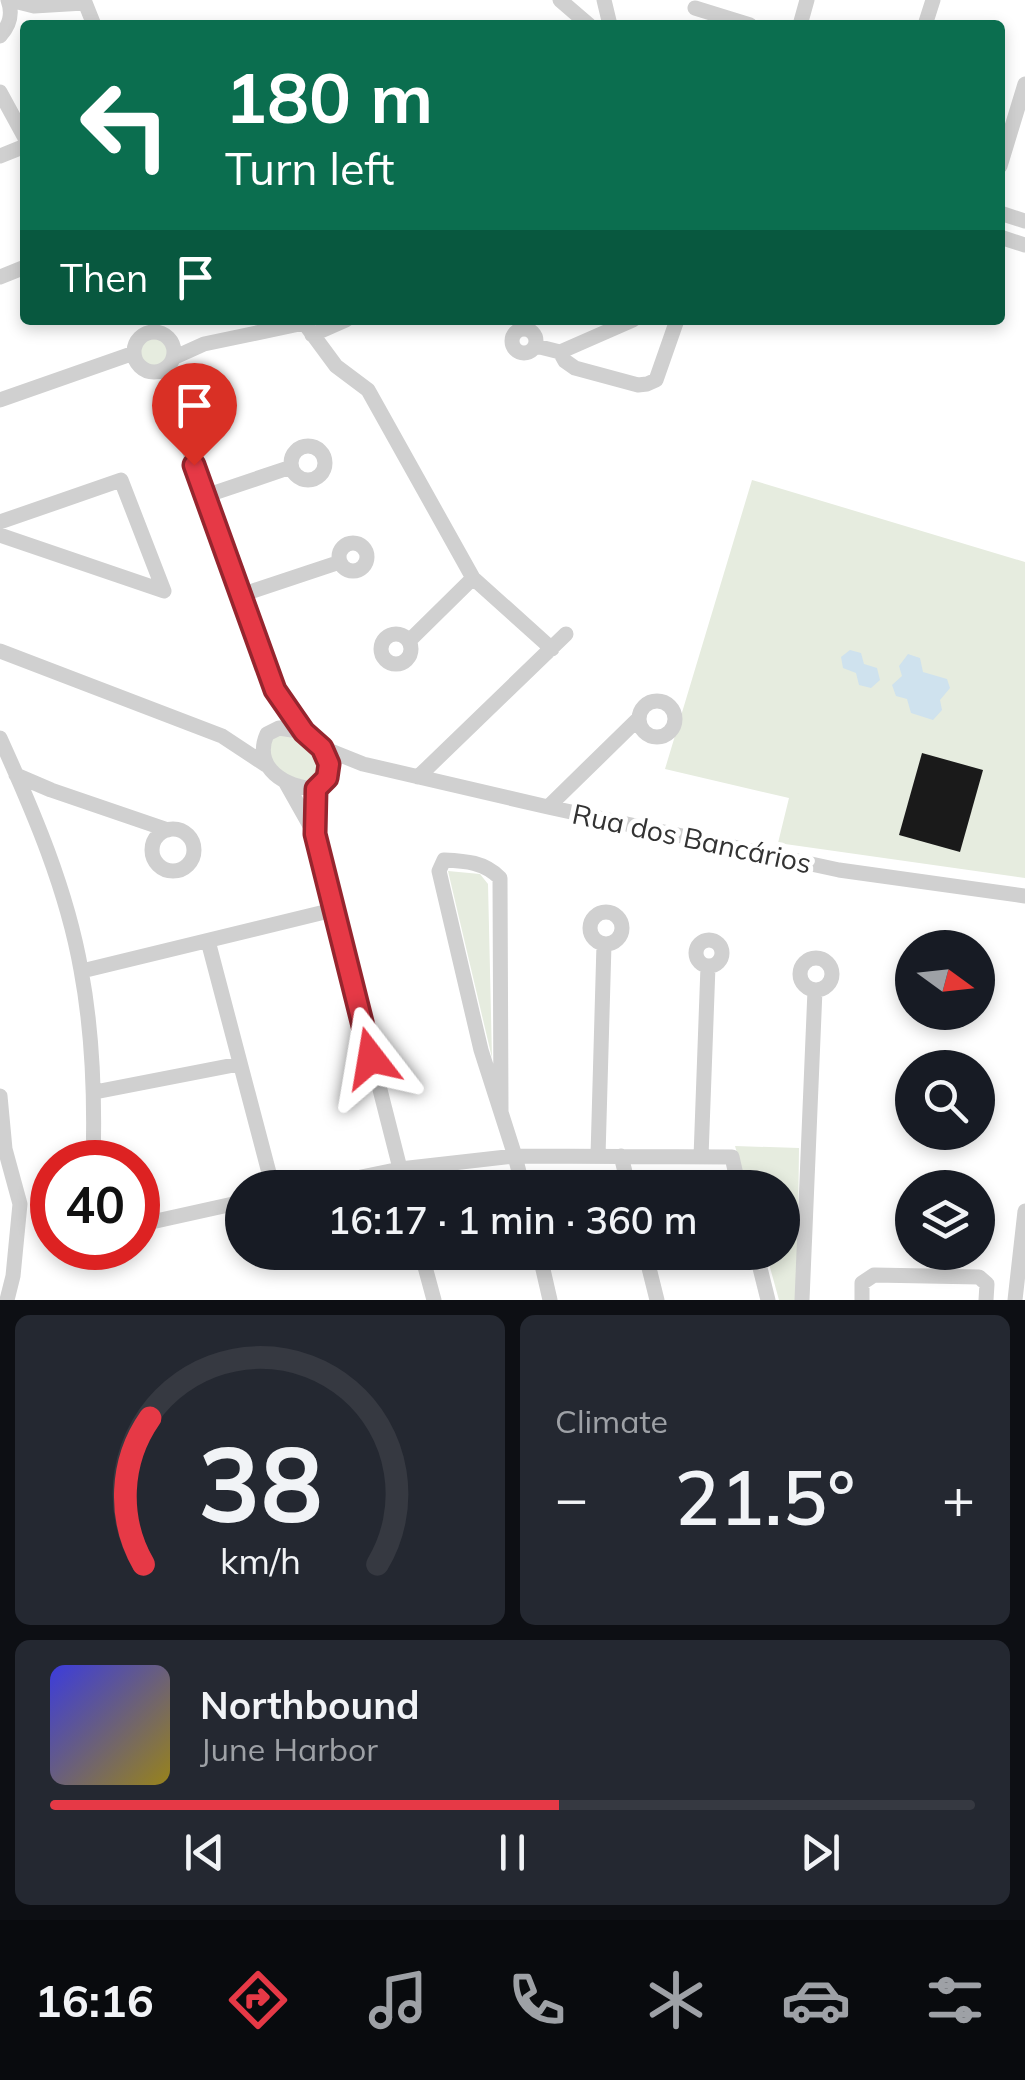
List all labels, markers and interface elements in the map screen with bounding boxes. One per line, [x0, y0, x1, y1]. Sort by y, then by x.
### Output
text: 180 m [225, 53, 433, 141]
icon: left [60, 60, 190, 190]
text: Turn left [225, 140, 394, 196]
icon: arrive [168, 250, 223, 305]
text: Then [60, 254, 148, 302]
pin [152, 363, 237, 466]
icon: arrive [167, 378, 222, 433]
street label: Rua dos Bancários [569, 796, 815, 880]
north arrow [895, 930, 995, 1030]
map controls [895, 930, 995, 1270]
position arrow [319, 1006, 423, 1110]
button: search [895, 1050, 995, 1150]
speed limit sign: 40 [30, 1140, 160, 1270]
button: layers [895, 1170, 995, 1270]
text: 16:17 · 1 min · 360 m [327, 1196, 698, 1244]
text: Climate [555, 1401, 668, 1441]
text: 38 [198, 1417, 322, 1548]
text: 21.5° [675, 1450, 855, 1544]
text: − [555, 1463, 588, 1532]
text: + [942, 1463, 975, 1532]
text: km/h [220, 1538, 300, 1583]
text: Northbound [200, 1681, 420, 1729]
text: June Harbor [200, 1729, 378, 1769]
icon: previous [177, 1825, 232, 1880]
icon: pause [485, 1825, 540, 1880]
icon: next [793, 1825, 848, 1880]
icon: directions [223, 1965, 293, 2035]
icon: music [363, 1965, 433, 2035]
icon: phone [502, 1965, 572, 2035]
icon: climate [641, 1965, 711, 2035]
icon: car [781, 1965, 851, 2035]
icon: filters [920, 1965, 990, 2035]
text: 16:16 [35, 1972, 154, 2028]

